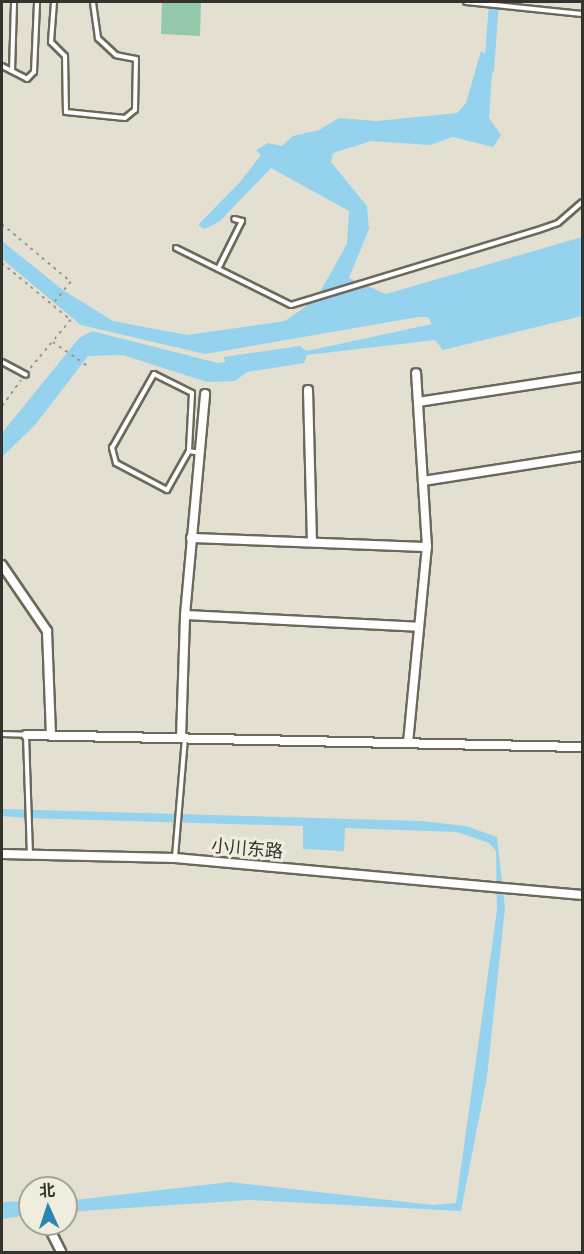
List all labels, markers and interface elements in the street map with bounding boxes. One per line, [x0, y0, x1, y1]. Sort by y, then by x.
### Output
street label: 小川东路 [210, 835, 284, 863]
north arrow [18, 1176, 78, 1236]
text: 北 [39, 1179, 56, 1201]

